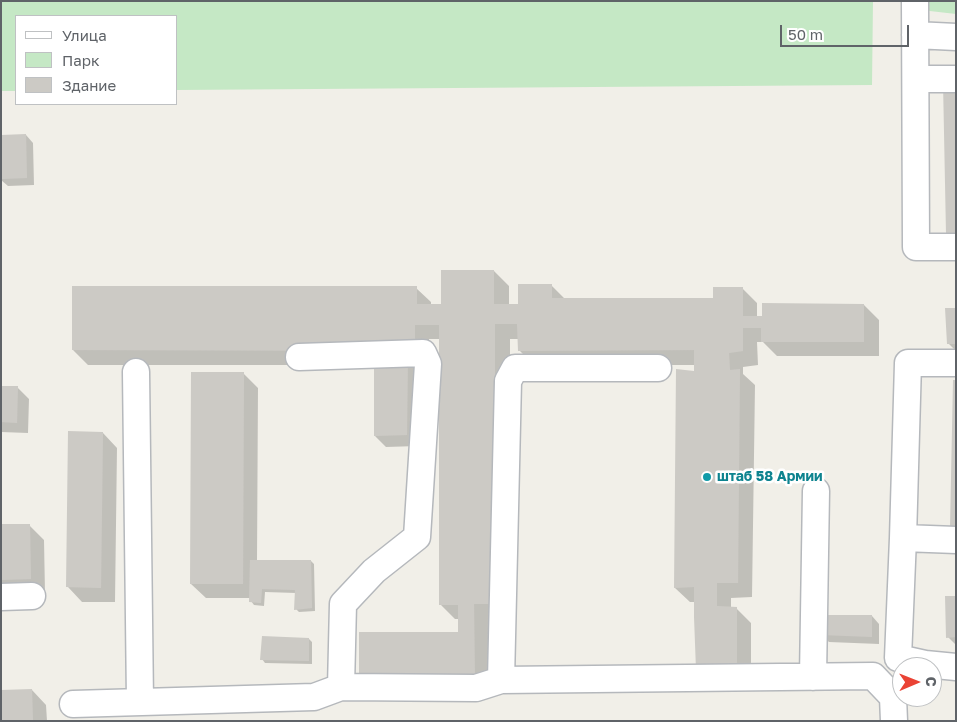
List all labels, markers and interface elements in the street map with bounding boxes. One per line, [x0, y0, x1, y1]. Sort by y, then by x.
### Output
legend [15, 15, 178, 105]
scale bar [782, 15, 911, 47]
text: 50 m [788, 25, 823, 43]
text: Улица [62, 26, 107, 44]
text: Парк [62, 51, 100, 69]
text: Здание [62, 76, 116, 94]
place label: штаб 58 Армии [717, 469, 822, 485]
marker: штаб 58 Армии [701, 471, 713, 483]
north arrow [892, 657, 942, 707]
text: С [923, 677, 940, 687]

